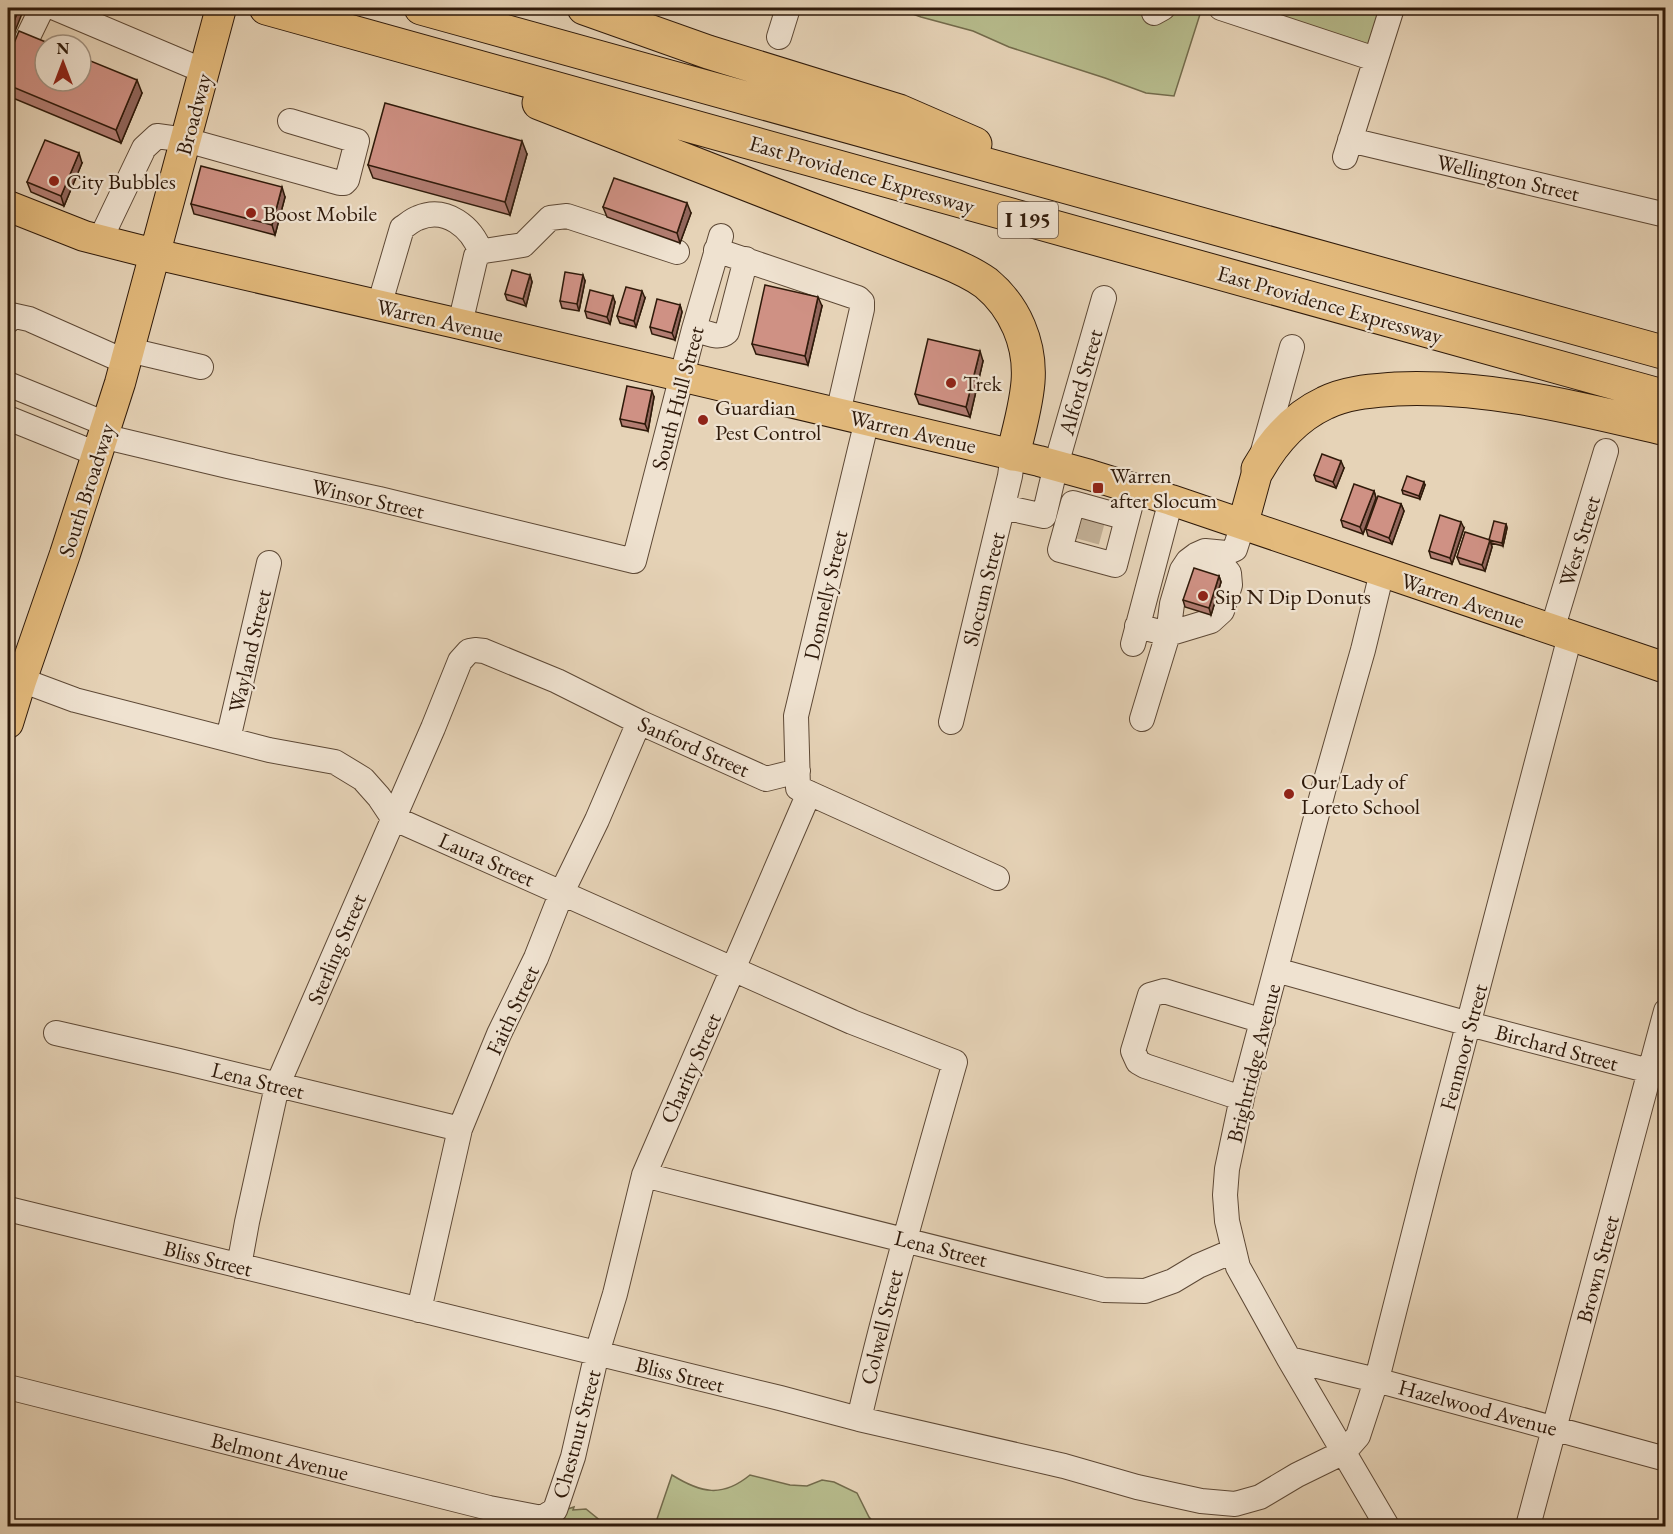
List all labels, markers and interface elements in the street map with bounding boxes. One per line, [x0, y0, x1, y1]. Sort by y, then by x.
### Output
north arrow [33, 33, 93, 93]
text: N [57, 38, 70, 59]
street label: Broadway [169, 70, 218, 158]
street label: East Providence Expressway [746, 128, 978, 221]
street label: Wellington Street [1434, 147, 1582, 208]
place label: City Bubbles [66, 167, 176, 196]
marker: City Bubbles [47, 174, 61, 188]
place label: Boost Mobile [263, 199, 377, 228]
road number: I 195 [998, 202, 1058, 238]
marker: Boost Mobile [244, 206, 258, 220]
street label: East Providence Expressway [1214, 258, 1446, 351]
street label: Warren Avenue [374, 292, 506, 349]
street label: South Hull Street [644, 323, 711, 473]
street label: Alford Street [1051, 326, 1109, 440]
place label: Trek [963, 369, 1002, 398]
marker: Trek [944, 376, 958, 390]
place label: Guardian Pest Control [715, 393, 821, 447]
street label: Warren Avenue [847, 403, 979, 460]
marker: Guardian Pest Control [696, 413, 710, 427]
street label: South Broadway [51, 419, 122, 561]
place label: Warren after Slocum [1110, 461, 1217, 515]
street label: Winsor Street [309, 471, 427, 526]
marker: Warren after Slocum [1091, 481, 1105, 495]
street label: West Street [1552, 492, 1607, 590]
street label: Donnelly Street [796, 527, 855, 663]
street label: Slocum Street [955, 529, 1012, 649]
street label: Warren Avenue [1397, 566, 1529, 635]
place label: Sip N Dip Donuts [1215, 582, 1371, 611]
street label: Wayland Street [221, 587, 278, 716]
marker: Sip N Dip Donuts [1196, 589, 1210, 603]
street label: Sanford Street [633, 709, 754, 784]
place label: Our Lady of Loreto School [1301, 767, 1420, 821]
marker: Our Lady of Loreto School [1282, 787, 1296, 801]
street label: Laura Street [434, 825, 539, 893]
street label: Sterling Street [300, 889, 373, 1009]
street label: Faith Street [479, 961, 546, 1060]
street label: Brightridge Avenue [1220, 980, 1287, 1146]
street label: Fenmoor Street [1433, 981, 1494, 1114]
street label: Charity Street [653, 1008, 728, 1128]
street label: Birchard Street [1492, 1017, 1622, 1078]
street label: Lena Street [208, 1055, 307, 1106]
street label: Brown Street [1569, 1212, 1626, 1326]
street label: Lena Street [891, 1223, 990, 1274]
street label: Bliss Street [160, 1233, 255, 1284]
street label: Colwell Street [853, 1266, 910, 1388]
street label: Bliss Street [632, 1349, 727, 1400]
street label: Chestnut Street [545, 1366, 608, 1502]
street label: Hazelwood Avenue [1395, 1372, 1561, 1443]
street label: Belmont Avenue [208, 1425, 352, 1488]

